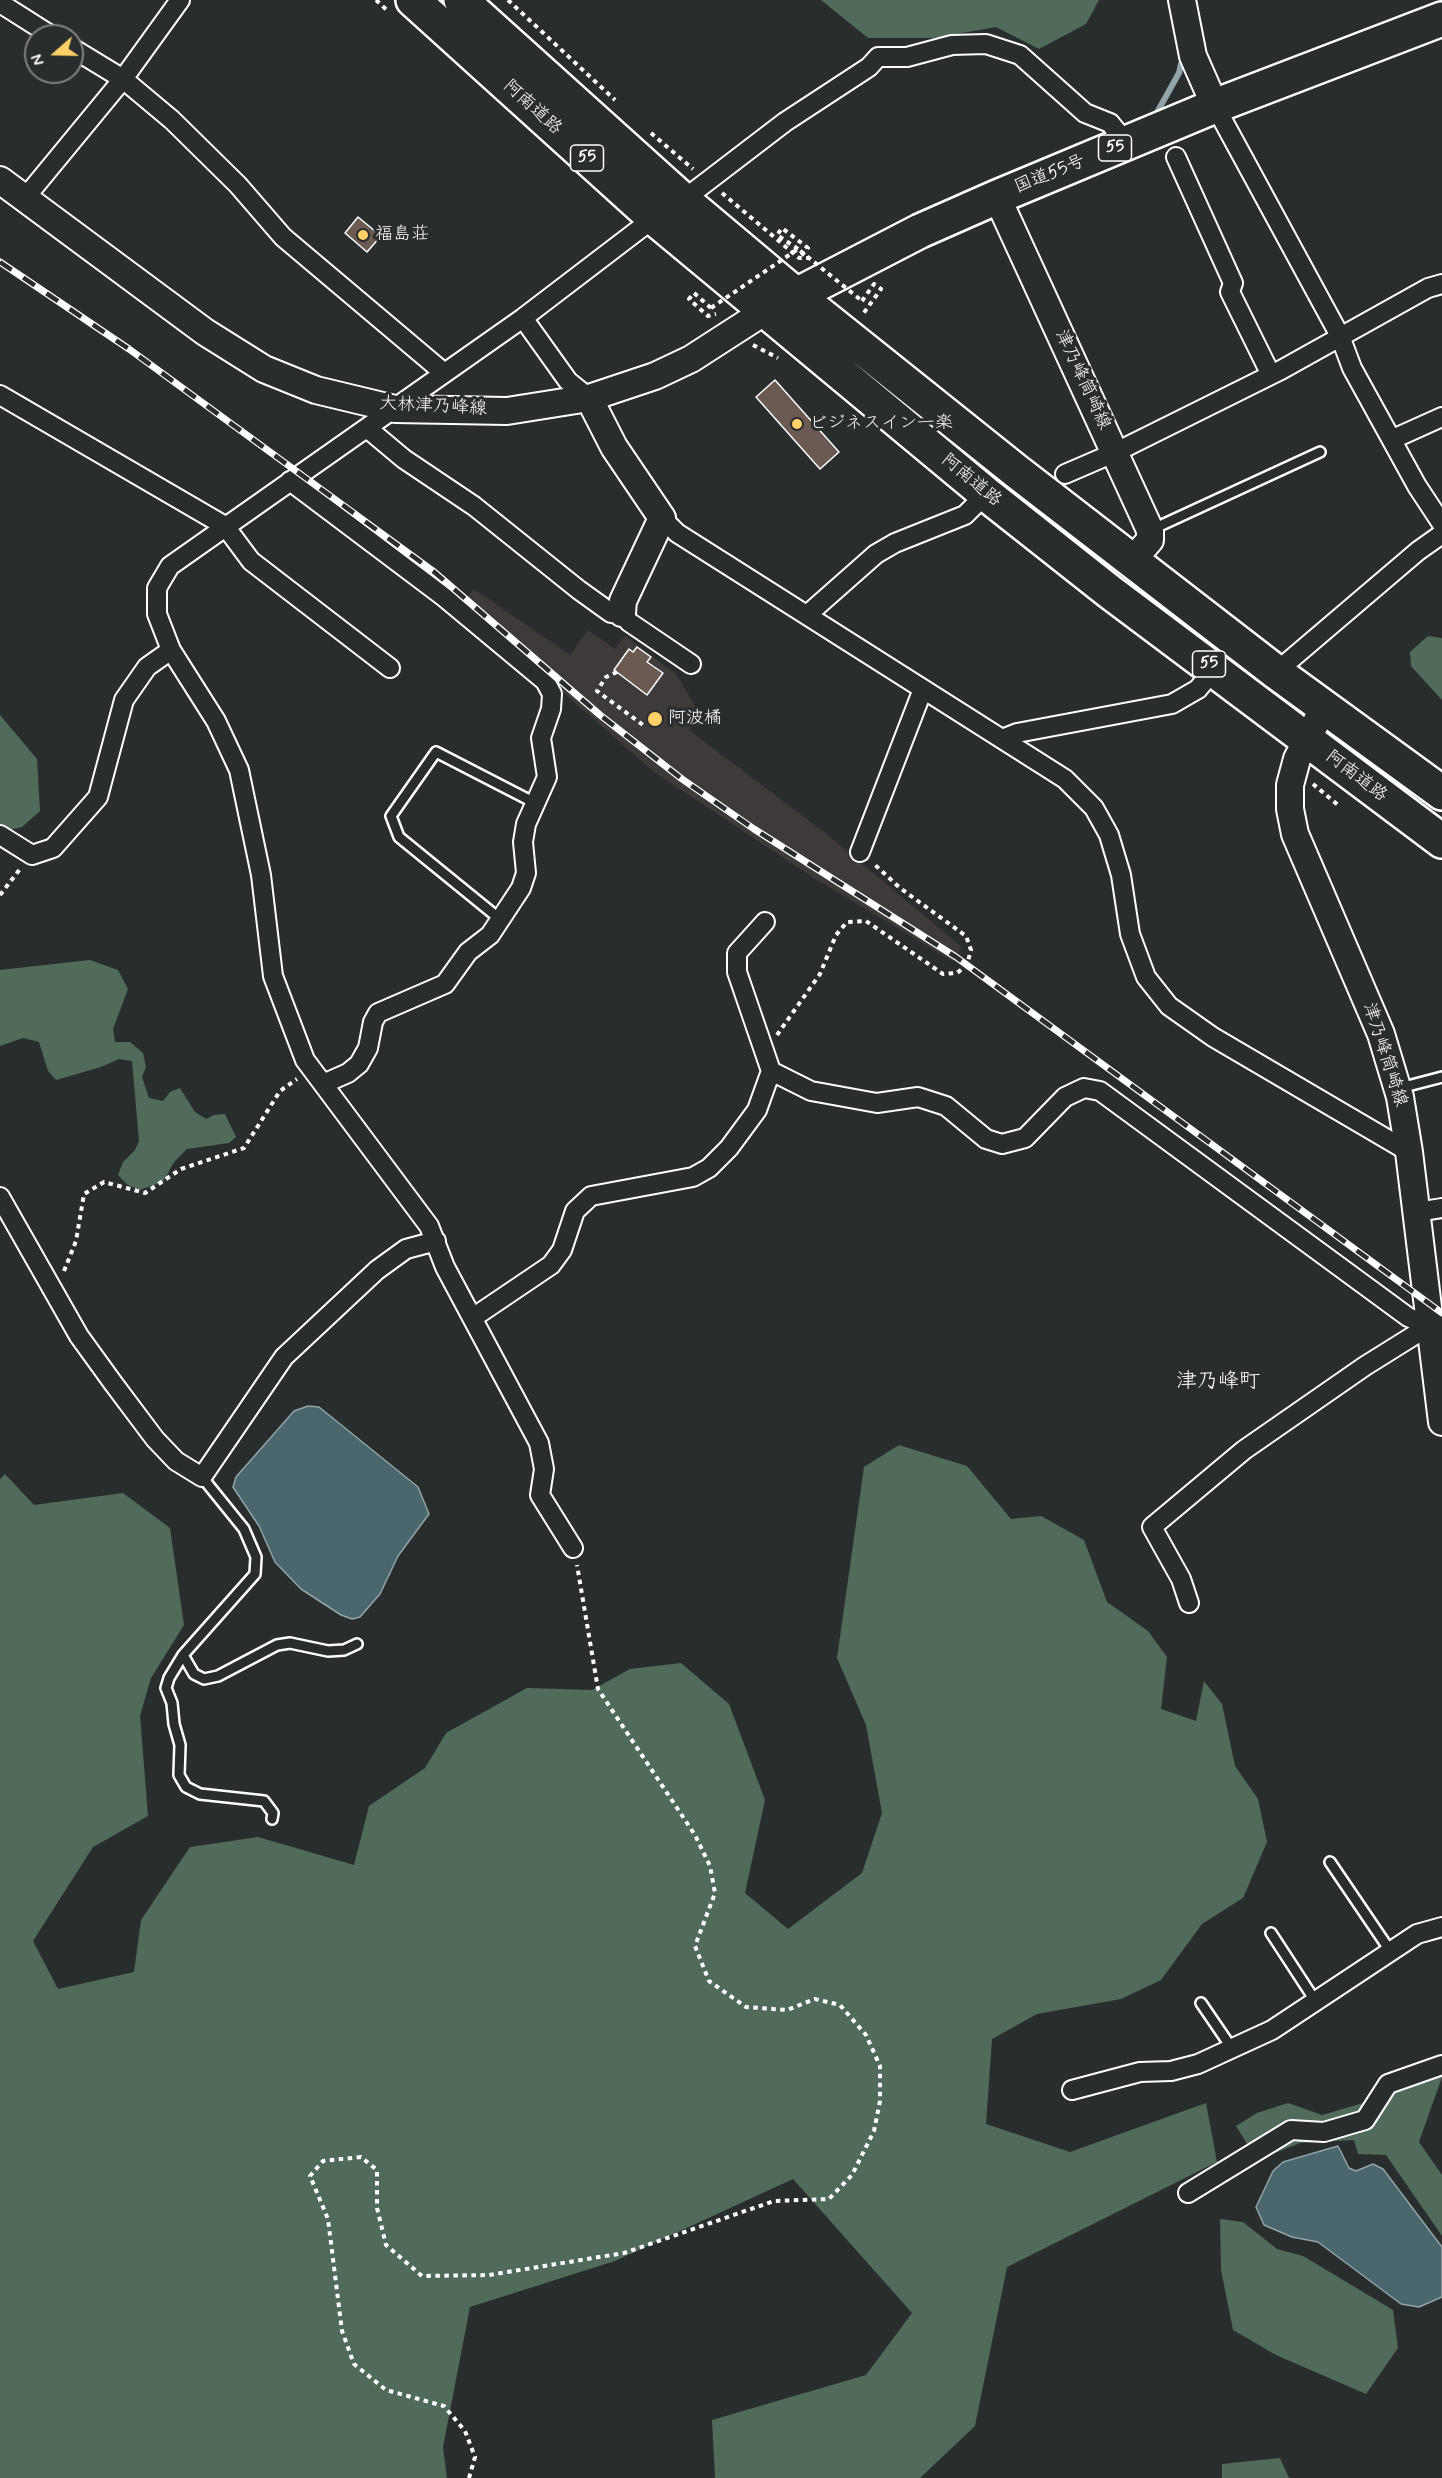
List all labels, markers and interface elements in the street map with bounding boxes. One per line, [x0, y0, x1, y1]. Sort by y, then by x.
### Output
north arrow [24, 24, 84, 84]
text: N [27, 51, 50, 68]
street label: 阿南道路 [498, 76, 566, 140]
road number: 55 [1098, 135, 1132, 161]
road number: 55 [570, 145, 604, 171]
street label: 国道55号 [1011, 151, 1089, 199]
place label: 福島荘 [375, 224, 429, 246]
marker: 福島荘 [356, 228, 370, 242]
street label: 津乃峰筒崎線 [1049, 326, 1115, 434]
street label: 大林津乃峰線 [379, 393, 487, 421]
place label: ビジネスイン一楽 [809, 413, 953, 435]
marker: ビジネスイン一楽 [790, 417, 804, 431]
street label: 阿南道路 [936, 450, 1006, 512]
road number: 55 [1192, 651, 1226, 677]
place label: 阿波橘 [668, 708, 722, 730]
marker: 阿波橘 [646, 710, 664, 728]
street label: 阿南道路 [1321, 747, 1391, 807]
street label: 津乃峰筒崎線 [1357, 1000, 1411, 1110]
district label: 津乃峰町 [1176, 1370, 1260, 1396]

